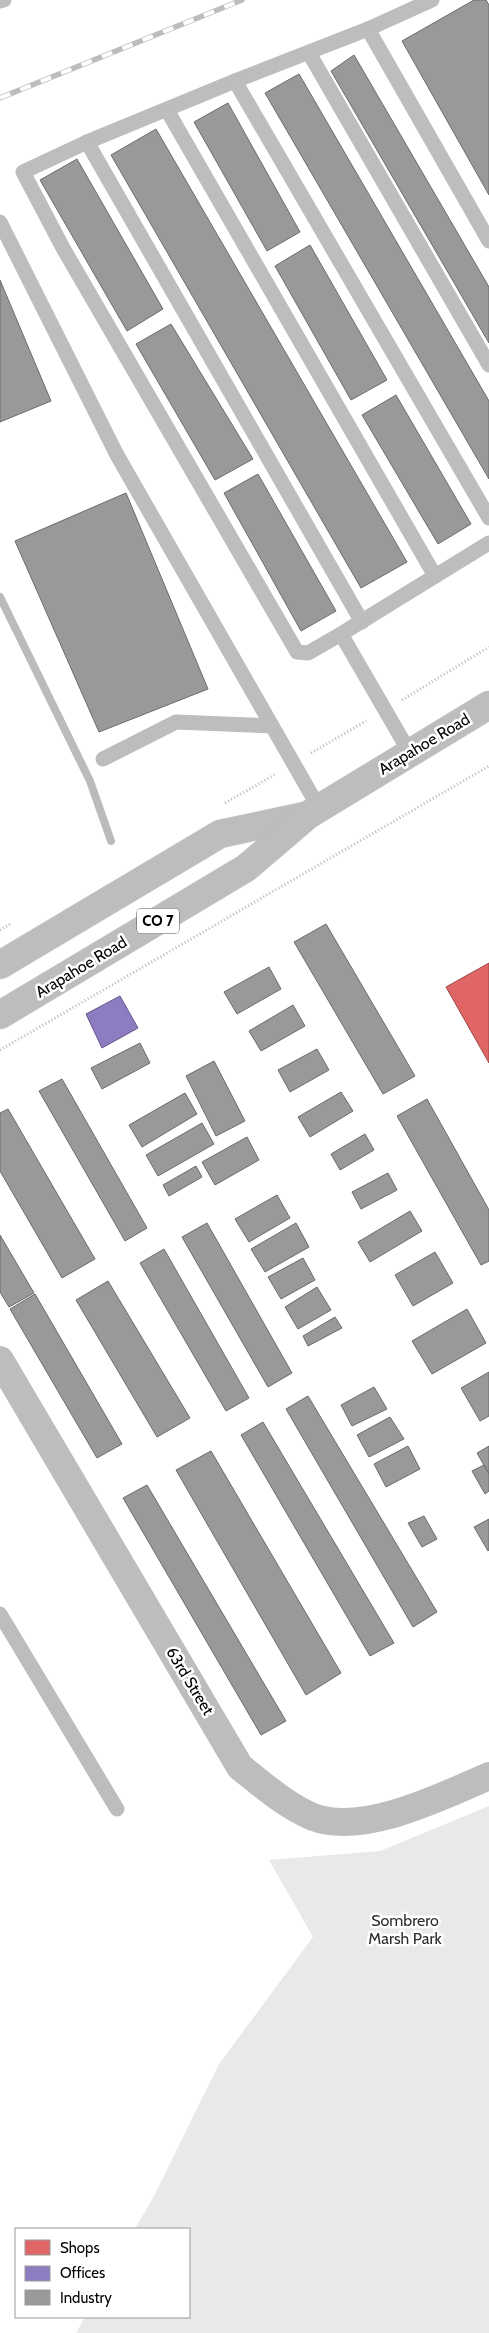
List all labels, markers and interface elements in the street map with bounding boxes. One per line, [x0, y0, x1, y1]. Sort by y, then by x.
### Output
street label: Arapahoe Road [375, 709, 473, 779]
road number: CO 7 [137, 908, 179, 934]
street label: Arapahoe Road [32, 932, 130, 1002]
street label: 63rd Street [162, 1643, 218, 1719]
park label: Sombrero Marsh Park [368, 1911, 443, 1948]
legend [15, 2228, 190, 2318]
text: Shops [60, 2239, 100, 2257]
text: Offices [60, 2264, 105, 2282]
text: Industry [60, 2289, 112, 2307]

